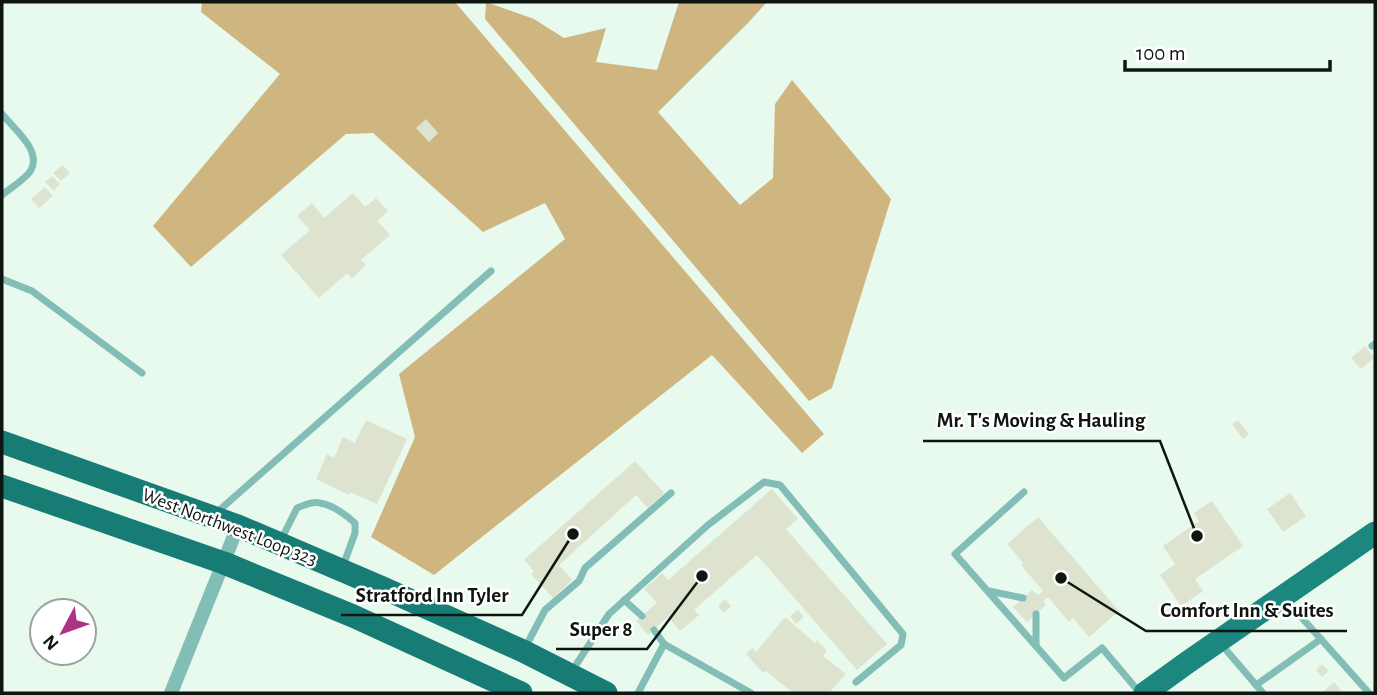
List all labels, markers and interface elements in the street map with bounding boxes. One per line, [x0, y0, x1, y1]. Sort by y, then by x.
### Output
scale bar [1125, 28, 1330, 72]
text: 100 m [1136, 43, 1186, 64]
callout: Mr. T's Moving & Hauling [923, 399, 1160, 441]
text: Mr. T's Moving & Hauling [937, 410, 1146, 431]
street label: West Northwest Loop 323 [139, 485, 319, 570]
callout: Stratford Inn Tyler [341, 573, 522, 615]
text: Stratford Inn Tyler [355, 585, 509, 606]
callout: Comfort Inn & Suites [1146, 589, 1347, 631]
north arrow [28, 597, 98, 667]
text: Comfort Inn & Suites [1160, 600, 1334, 621]
callout: Super 8 [556, 607, 647, 649]
text: Super 8 [569, 619, 633, 640]
text: N [40, 631, 63, 653]

